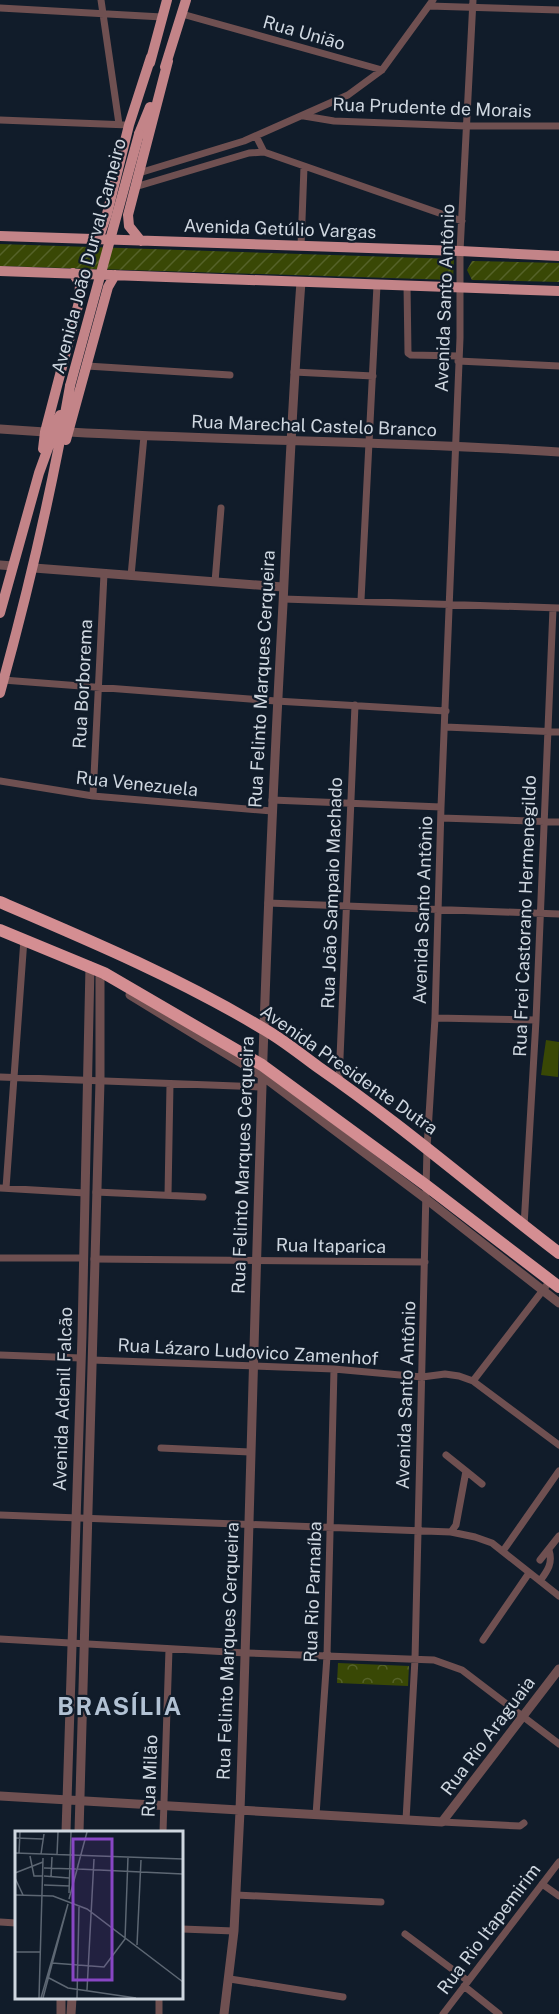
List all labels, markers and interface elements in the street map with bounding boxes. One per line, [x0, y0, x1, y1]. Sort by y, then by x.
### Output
street label: Rua União [261, 11, 348, 54]
street label: Rua Prudente de Morais [332, 94, 532, 121]
street label: Avenida João Durval Carneiro [47, 136, 130, 376]
street label: Avenida Santo Antônio [431, 203, 458, 393]
street label: Avenida Getúlio Vargas [183, 215, 377, 242]
street label: Rua Marechal Castelo Branco [191, 411, 437, 440]
street label: Rua Felinto Marques Cerqueira [244, 550, 279, 808]
street label: Rua Borborema [69, 619, 96, 749]
street label: Rua Venezuela [75, 767, 199, 800]
street label: Rua Frei Castorano Hermenegildo [509, 775, 540, 1057]
street label: Rua João Sampaio Machado [317, 777, 346, 1009]
street label: Avenida Santo Antônio [409, 815, 436, 1005]
street label: Avenida Presidente Dutra [257, 1000, 442, 1139]
street label: Rua Felinto Marques Cerqueira [228, 1036, 257, 1294]
street label: Rua Itaparica [276, 1234, 386, 1257]
street label: Avenida Santo Antônio [392, 1300, 419, 1490]
street label: Avenida Adenil Falcão [49, 1307, 76, 1491]
street label: Rua Lázaro Ludovico Zamenhof [117, 1334, 379, 1369]
street label: Rua Rio Parnaíba [300, 1521, 325, 1663]
street label: Rua Felinto Marques Cerqueira [213, 1522, 242, 1780]
street label: Rua Rio Araguaia [436, 1672, 539, 1799]
district label: BRASÍLIA [57, 1692, 183, 1720]
street label: Rua Milão [138, 1734, 161, 1818]
inset map [15, 1831, 183, 1999]
street label: Rua Rio Itapemirim [433, 1859, 545, 1998]

